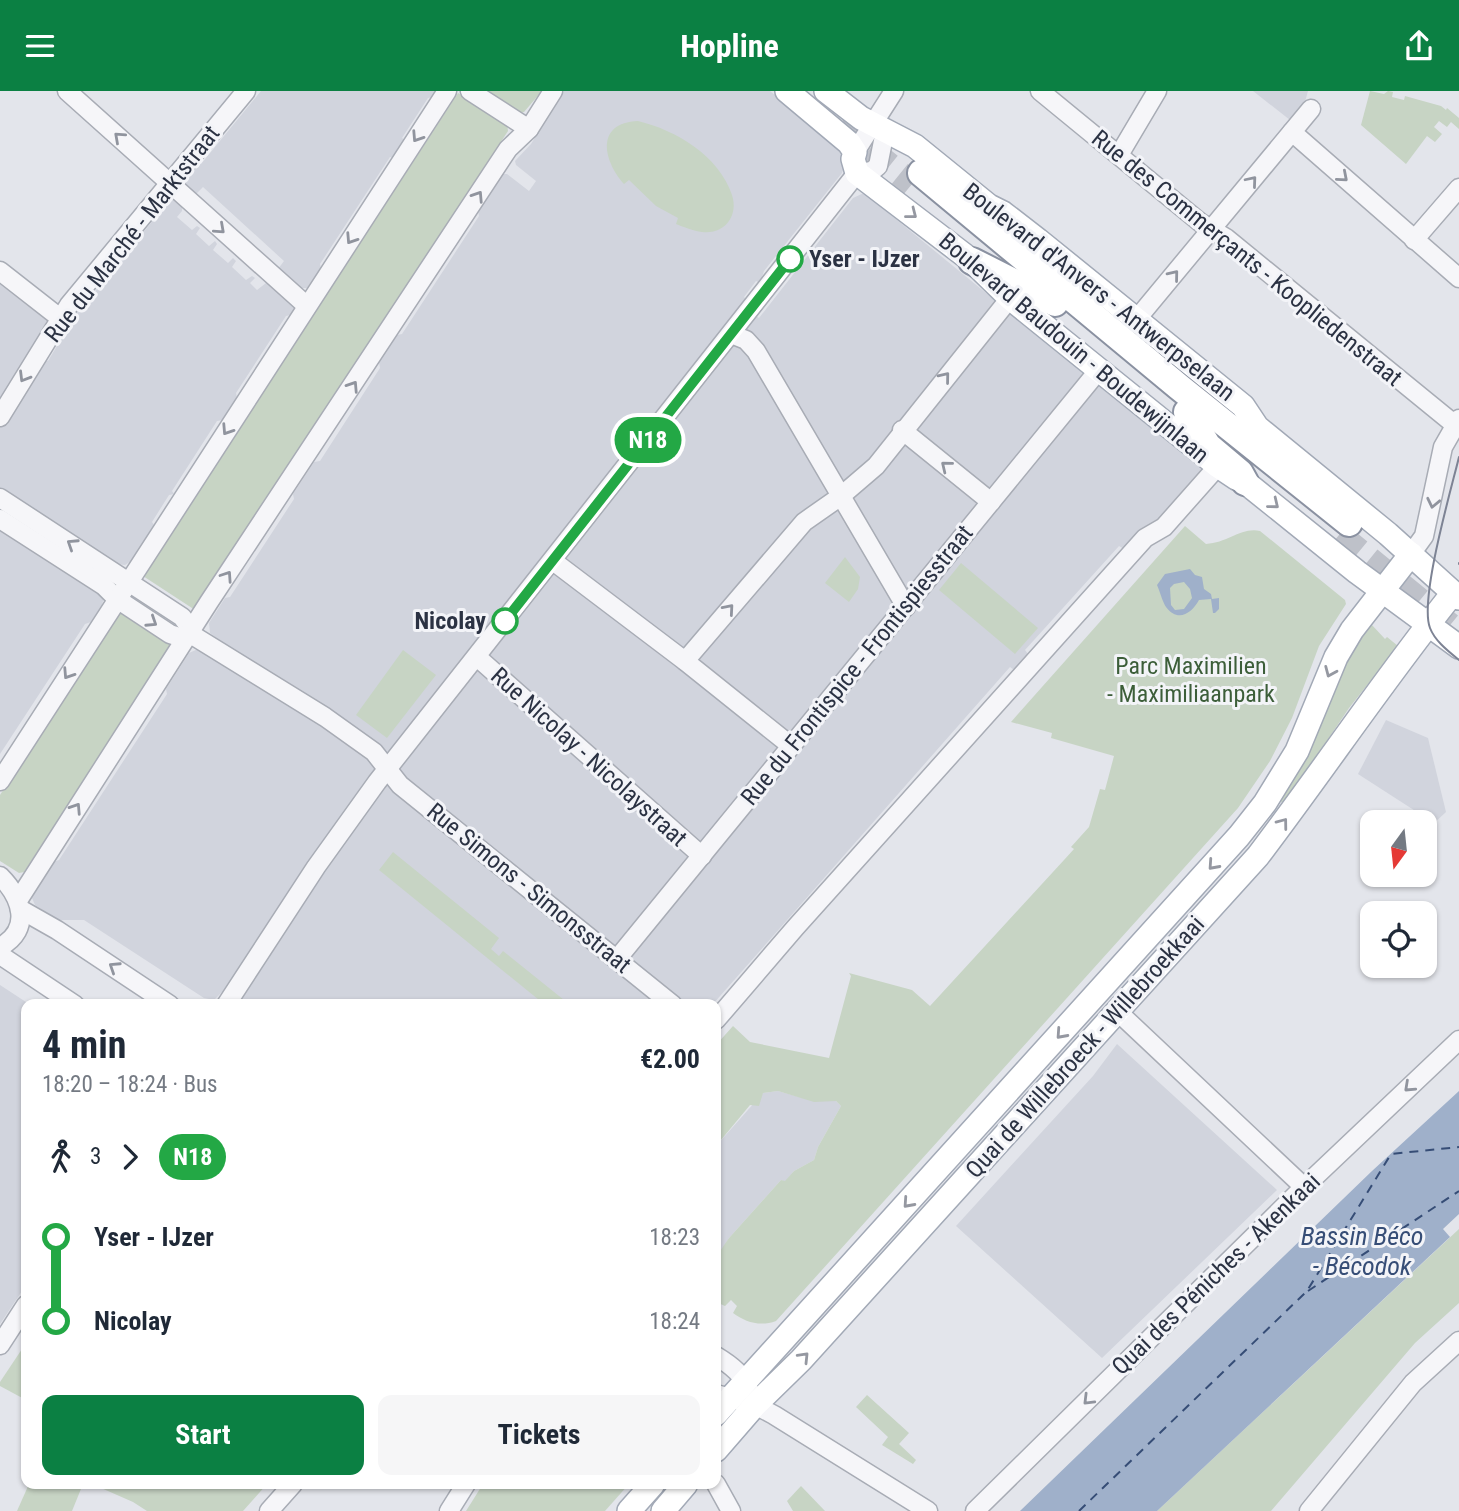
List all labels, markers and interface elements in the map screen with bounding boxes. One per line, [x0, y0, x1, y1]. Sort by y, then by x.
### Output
icon: menu [21, 27, 59, 65]
text: Hopline [680, 27, 779, 65]
icon: share [1400, 27, 1438, 65]
street label: Rue du Marché - Marktstraat [39, 120, 225, 348]
street label: Rue des Commerçants - Koopliedenstraat [1086, 124, 1408, 392]
one-way arrow [412, 130, 425, 143]
one-way arrow [114, 133, 127, 146]
one-way arrow [1335, 169, 1348, 181]
one-way arrow [1243, 176, 1256, 188]
street label: Boulevard d'Anvers - Antwerpselaan [958, 177, 1240, 407]
one-way arrow [469, 191, 482, 204]
one-way arrow [904, 206, 917, 219]
one-way arrow [212, 221, 225, 233]
street label: Boulevard Baudouin - Boudewijnlaan [933, 227, 1215, 469]
one-way arrow [346, 231, 359, 244]
place label: Yser - IJzer [809, 245, 920, 273]
marker: Yser - IJzer [777, 246, 803, 272]
one-way arrow [1166, 270, 1178, 283]
one-way arrow [20, 369, 33, 382]
one-way arrow [937, 373, 949, 386]
one-way arrow [345, 381, 358, 394]
line badge: N18 [608, 417, 688, 463]
one-way arrow [223, 422, 235, 435]
text: N18 [629, 426, 667, 454]
one-way arrow [942, 462, 955, 474]
one-way arrow [1266, 496, 1278, 509]
one-way arrow [1426, 497, 1441, 509]
street label: Rue du Frontispice - Frontispiesstraat [735, 519, 979, 811]
one-way arrow [66, 540, 79, 553]
one-way arrow [219, 570, 232, 583]
one-way arrow [721, 604, 733, 617]
place label: Nicolay [414, 607, 486, 635]
marker: Nicolay [492, 608, 518, 634]
one-way arrow [144, 614, 157, 626]
park label: Parc Maximilien - Maximiliaanpark [1107, 652, 1275, 708]
street label: Rue Nicolay - Nicolaystraat [485, 662, 693, 852]
one-way arrow [1324, 665, 1338, 677]
one-way arrow [64, 666, 76, 679]
street label: Rue Simons - Simonsstraat [421, 797, 637, 979]
one-way arrow [68, 802, 81, 815]
north arrow [1360, 810, 1437, 887]
map controls [1360, 810, 1437, 978]
one-way arrow [1274, 819, 1287, 831]
one-way arrow [1209, 857, 1222, 870]
button: locate [1360, 901, 1437, 978]
street label: Quai de Willebroeck - Willebroekkaai [960, 910, 1210, 1184]
one-way arrow [108, 963, 121, 976]
text: 4 min [42, 1023, 126, 1067]
one-way arrow [1057, 1026, 1069, 1039]
text: €2.00 [640, 1044, 700, 1074]
text: 18:20 – 18:24 · Bus [42, 1071, 218, 1098]
one-way arrow [1405, 1079, 1418, 1092]
icon: walk [42, 1138, 80, 1176]
icon: forward [111, 1138, 149, 1176]
text: 3 [90, 1143, 101, 1170]
text: N18 [173, 1143, 212, 1171]
street label: Quai des Péniches - Akenkaai [1106, 1167, 1326, 1381]
one-way arrow [904, 1194, 917, 1207]
water label: Bassin Béco - Bécodok [1301, 1221, 1423, 1281]
text: Yser - IJzer [94, 1222, 214, 1252]
text: 18:23 [649, 1224, 700, 1251]
text: Nicolay [94, 1306, 172, 1336]
text: 18:24 [649, 1308, 700, 1335]
one-way arrow [795, 1353, 808, 1366]
one-way arrow [1083, 1391, 1096, 1404]
button: Start [42, 1395, 364, 1475]
button: Tickets [378, 1395, 700, 1475]

